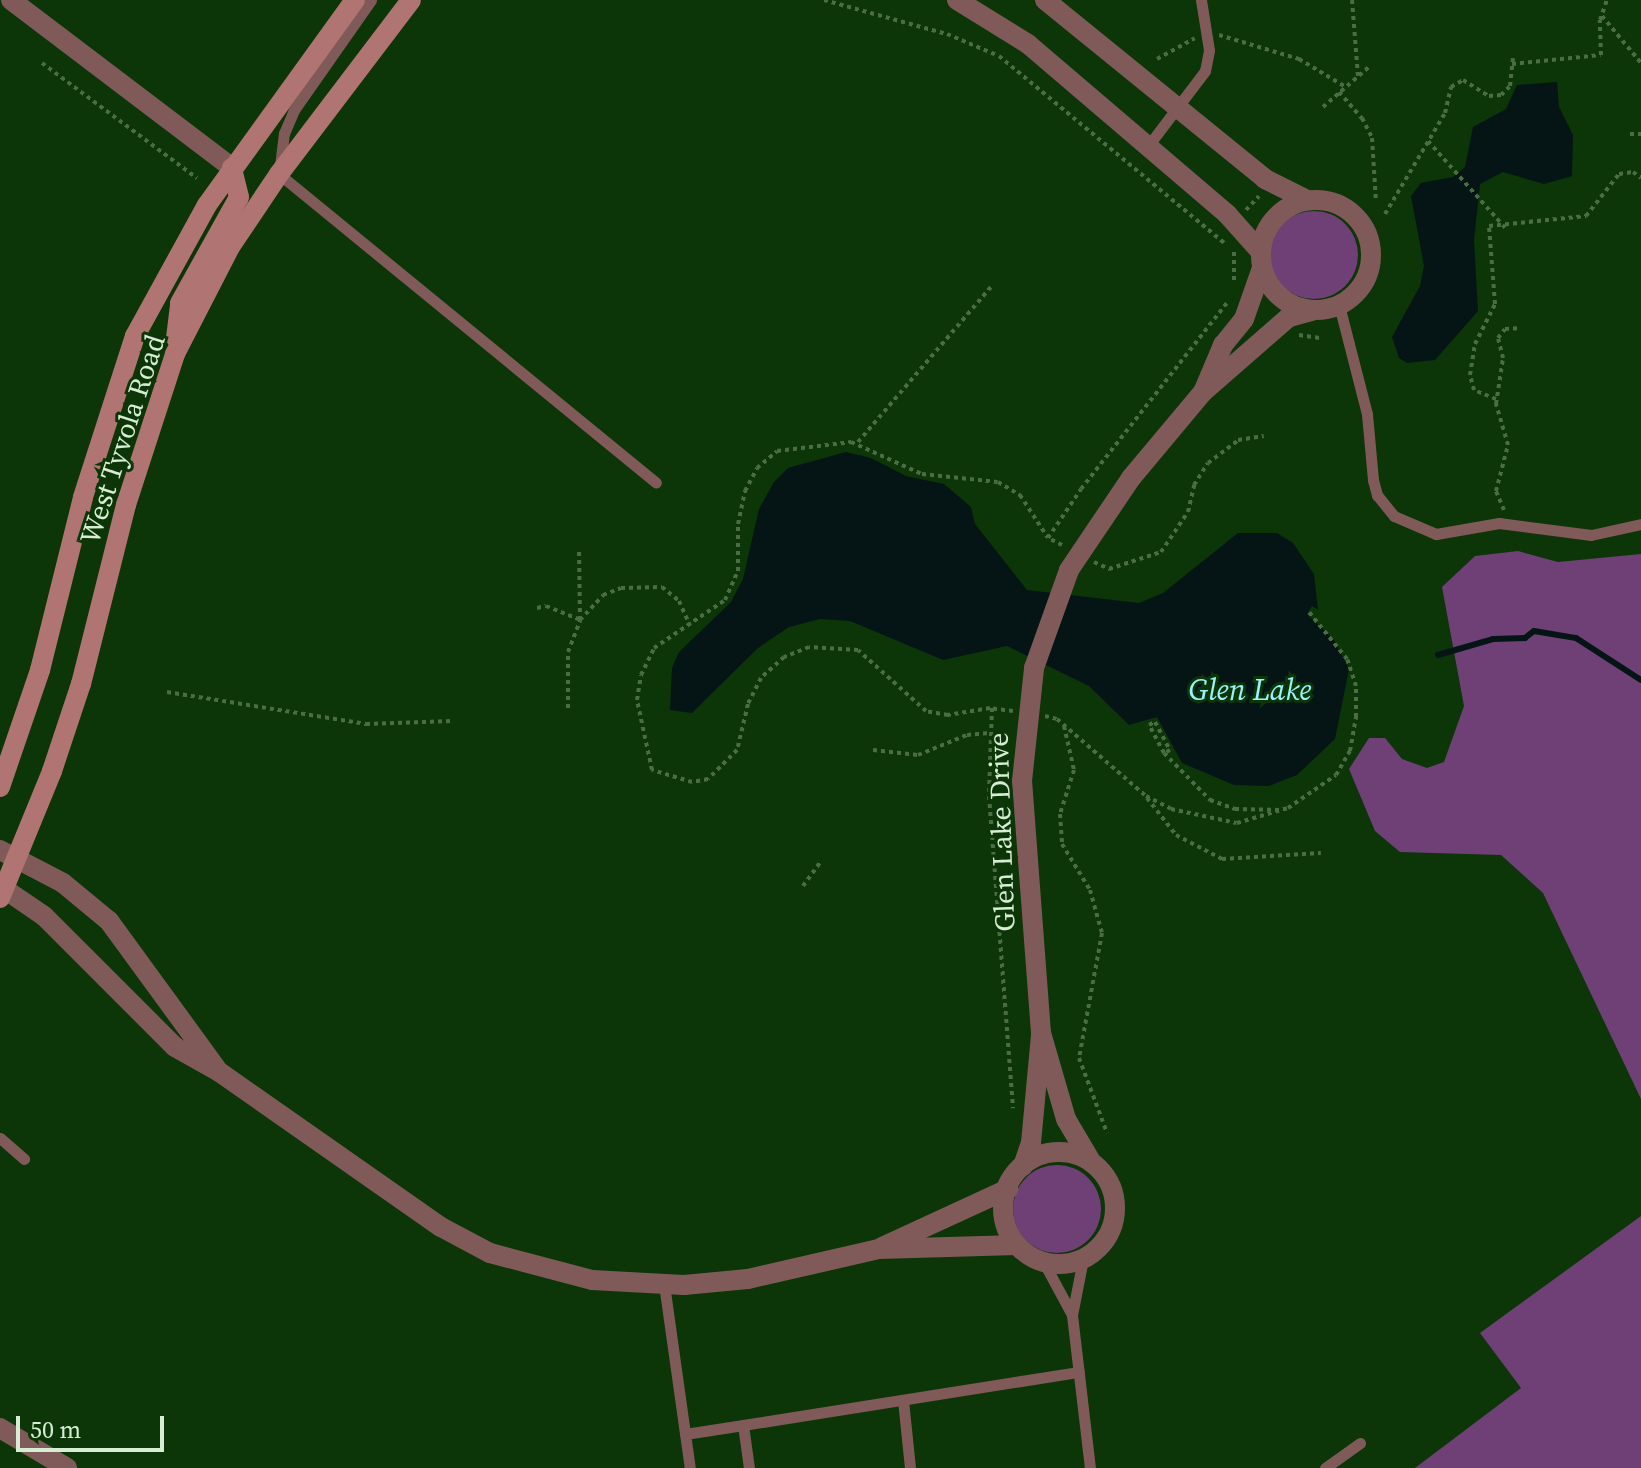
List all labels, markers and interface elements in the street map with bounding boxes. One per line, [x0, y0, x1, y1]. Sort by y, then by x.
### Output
street label: West Tyvola Road [72, 330, 172, 548]
water label: Glen Lake [1189, 672, 1311, 708]
street label: Glen Lake Drive [981, 732, 1021, 932]
scale bar [20, 1400, 168, 1450]
text: 50 m [30, 1413, 81, 1446]

